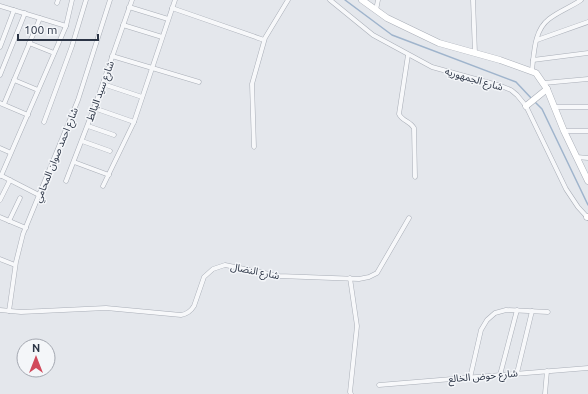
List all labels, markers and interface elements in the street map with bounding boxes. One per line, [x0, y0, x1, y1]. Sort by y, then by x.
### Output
scale bar [18, 16, 98, 42]
text: 100 m [24, 23, 57, 36]
street label: شارع سيد البالط [84, 59, 118, 123]
street label: شارع الجمهوريه [443, 65, 504, 95]
street label: شارع احمد صوان المحامي [32, 106, 82, 205]
street label: شارع النضال [229, 261, 281, 283]
north arrow [16, 338, 56, 378]
text: N [32, 342, 40, 354]
street label: شارع حوض الخالع [448, 367, 519, 387]

